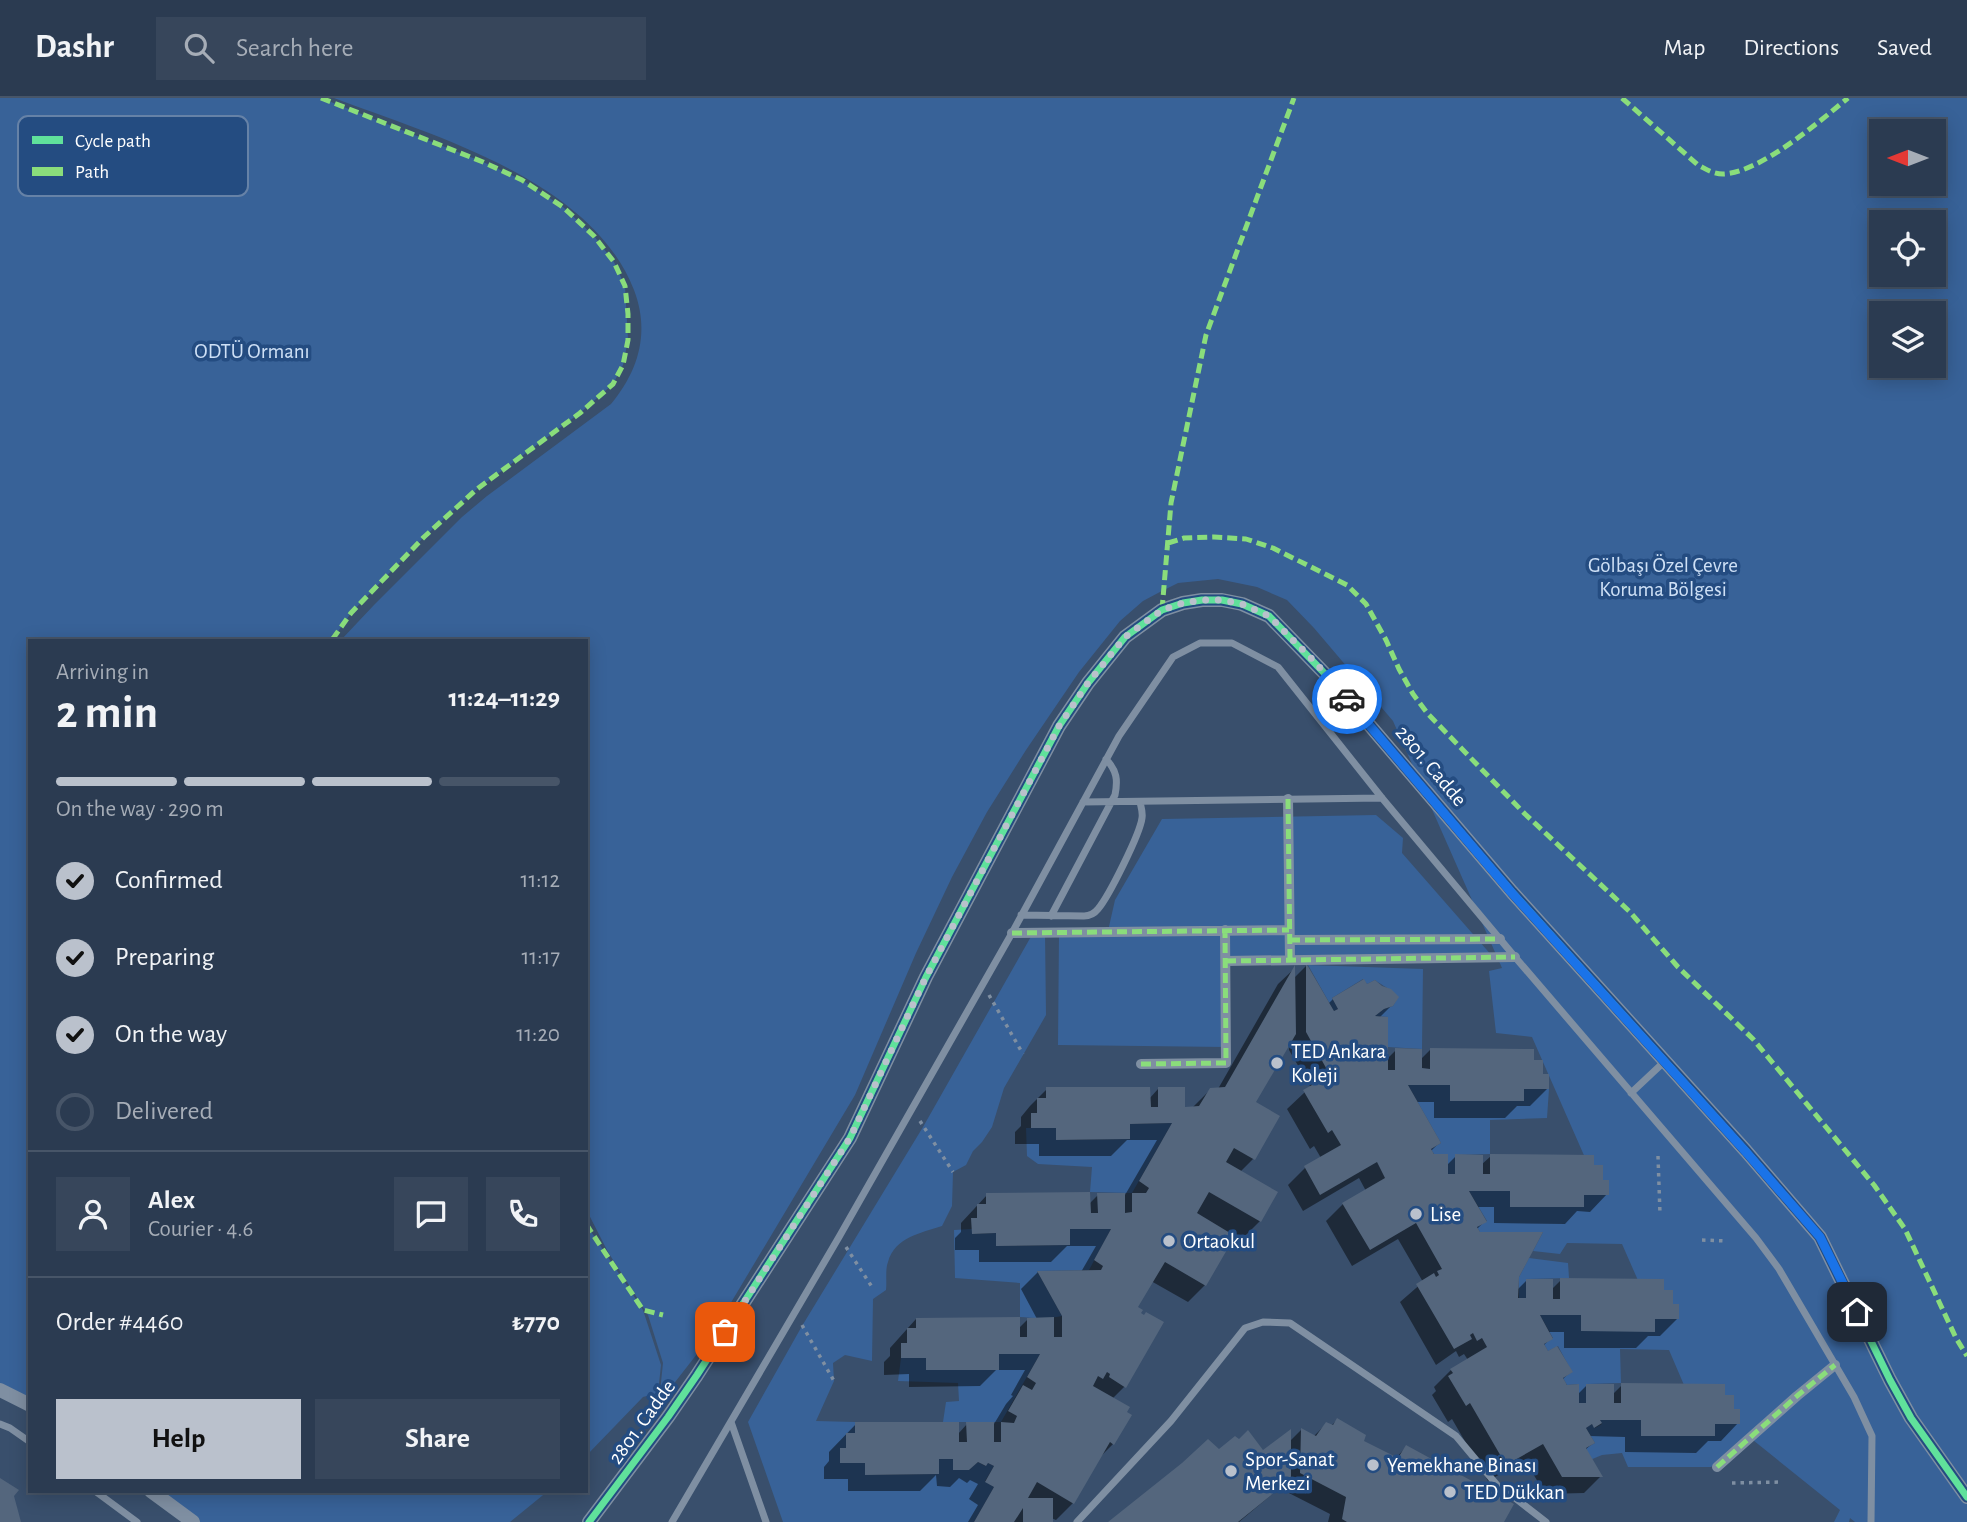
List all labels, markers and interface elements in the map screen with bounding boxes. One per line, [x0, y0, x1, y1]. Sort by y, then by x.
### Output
search box [156, 17, 646, 80]
icon: search [180, 29, 218, 67]
text: Dashr [35, 31, 114, 64]
text: Search here [236, 35, 353, 61]
text: Map [1663, 36, 1705, 60]
text: Directions [1743, 36, 1839, 60]
text: Saved [1877, 36, 1932, 60]
legend [18, 116, 248, 196]
north arrow [1869, 119, 1946, 196]
map controls [1869, 119, 1946, 378]
text: Cycle path [75, 132, 151, 151]
text: Path [75, 163, 109, 182]
button: locate [1869, 210, 1946, 287]
button: layers [1869, 301, 1946, 378]
park label: ODTÜ Ormanı [194, 340, 310, 362]
park label: Gölbaşı Özel Çevre Koruma Bölgesi [1588, 554, 1738, 600]
text: Arriving in [56, 661, 149, 684]
courier [1312, 664, 1382, 734]
icon: car [1328, 680, 1366, 718]
text: 11:24–11:29 [449, 685, 560, 711]
text: 2 min [56, 690, 158, 736]
street label: 2801. Cadde [1391, 722, 1471, 810]
text: On the way · 290 m [56, 798, 224, 821]
icon: check [56, 862, 94, 900]
text: Confirmed [115, 867, 223, 893]
text: 11:12 [521, 869, 560, 892]
icon: check [56, 939, 94, 977]
text: Preparing [115, 944, 214, 970]
text: 11:17 [521, 946, 560, 969]
icon: check [56, 1016, 94, 1054]
text: On the way [115, 1021, 227, 1047]
text: 11:20 [516, 1023, 560, 1046]
place label: TED Ankara Koleji [1291, 1041, 1386, 1086]
marker: TED Ankara Koleji [1269, 1055, 1285, 1071]
text: Delivered [115, 1098, 213, 1124]
button: person [56, 1177, 130, 1251]
button: chat [394, 1177, 468, 1251]
button: phone [486, 1177, 560, 1251]
text: Alex [148, 1187, 195, 1213]
place label: Lise [1430, 1204, 1461, 1225]
marker: Lise [1408, 1206, 1424, 1222]
text: Courier · 4.6 [148, 1218, 253, 1241]
place label: Ortaokul [1183, 1231, 1255, 1252]
marker: Ortaokul [1161, 1233, 1177, 1249]
pin [1827, 1282, 1887, 1342]
icon: home [1838, 1293, 1876, 1331]
pin [695, 1302, 755, 1362]
text: Order #4460 [56, 1309, 183, 1335]
text: ₺770 [512, 1309, 560, 1335]
icon: bag [706, 1313, 744, 1351]
street label: 2801. Cadde [605, 1376, 679, 1468]
button: Help [56, 1399, 301, 1479]
button: Share [315, 1399, 560, 1479]
place label: Spor-Sanat Merkezi [1245, 1449, 1335, 1494]
place label: Yemekhane Binası [1387, 1455, 1537, 1476]
marker: Yemekhane Binası [1365, 1457, 1381, 1473]
marker: Spor-Sanat Merkezi [1223, 1463, 1239, 1479]
place label: TED Dükkan [1464, 1482, 1565, 1503]
marker: TED Dükkan [1442, 1484, 1458, 1500]

